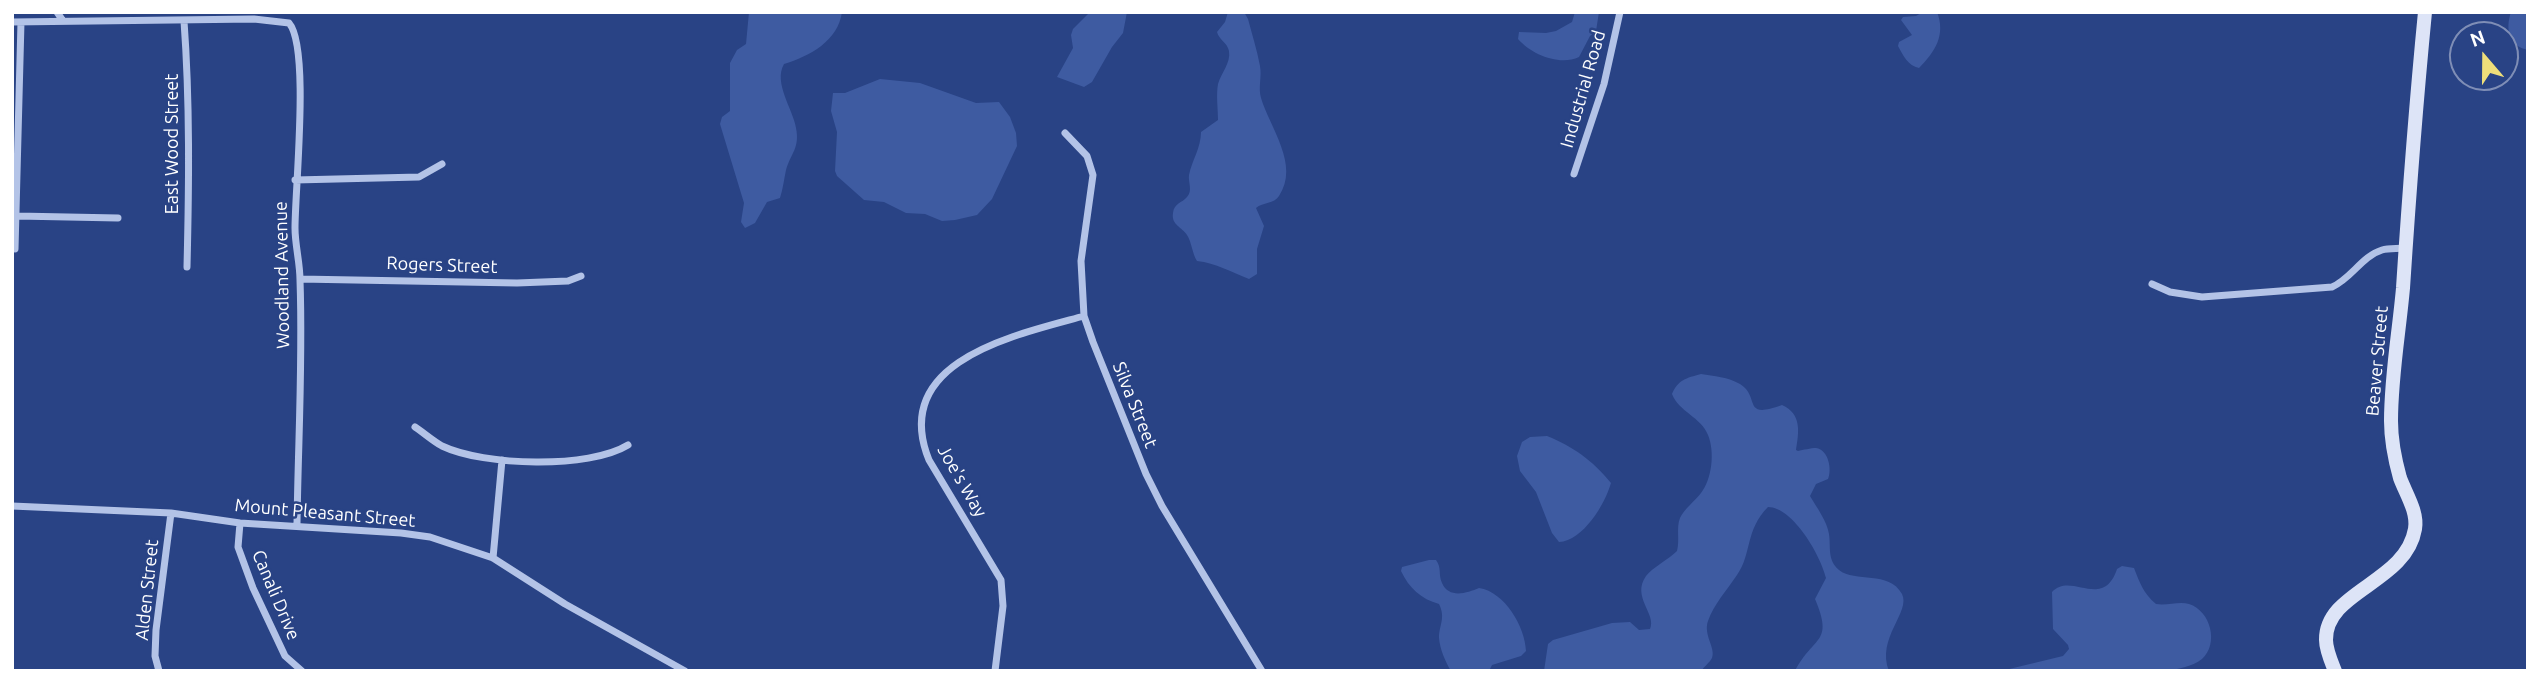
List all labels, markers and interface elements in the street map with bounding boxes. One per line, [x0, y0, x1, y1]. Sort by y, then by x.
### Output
north arrow [2449, 21, 2519, 91]
text: N [2467, 25, 2488, 51]
street label: Industrial Road [1556, 28, 1610, 150]
street label: East Wood Street [161, 74, 183, 214]
street label: Woodland Avenue [270, 201, 294, 349]
street label: Rogers Street [386, 252, 498, 278]
street label: Beaver Street [2361, 305, 2393, 417]
street label: Silva Street [1108, 359, 1162, 451]
street label: Joe's Way [933, 441, 991, 521]
street label: Mount Pleasant Street [234, 494, 416, 532]
street label: Alden Street [131, 538, 163, 642]
street label: Canali Drive [247, 547, 305, 643]

